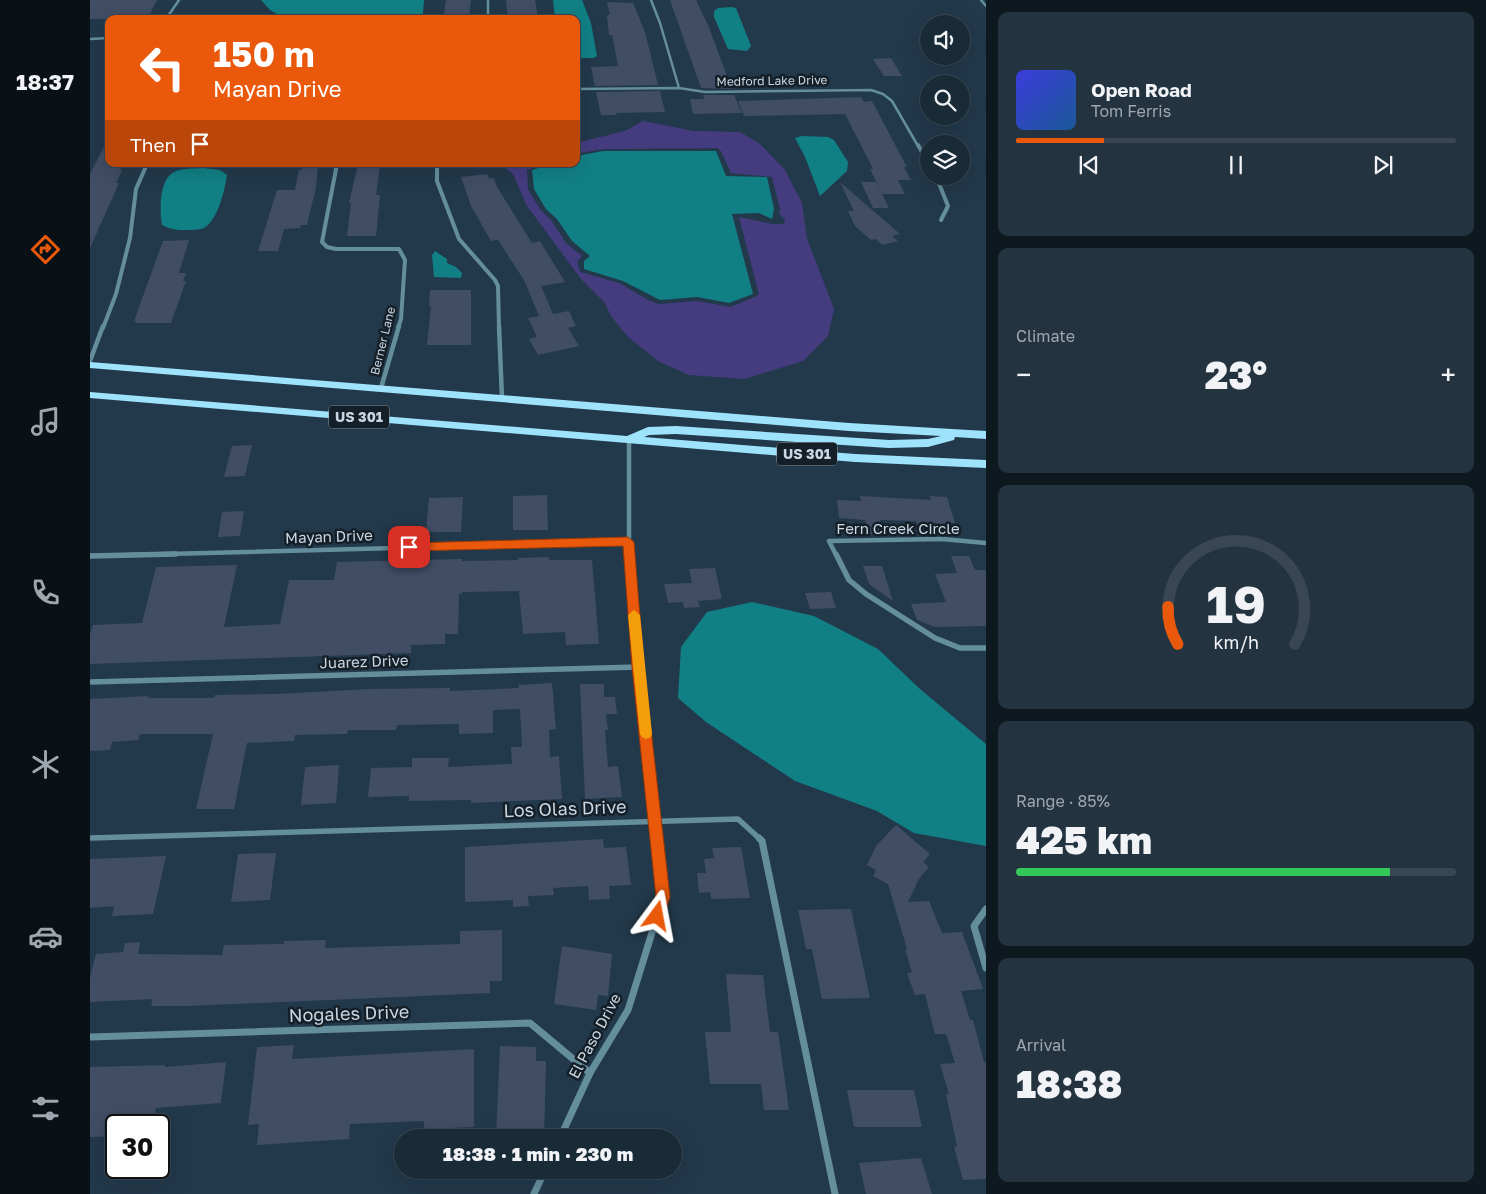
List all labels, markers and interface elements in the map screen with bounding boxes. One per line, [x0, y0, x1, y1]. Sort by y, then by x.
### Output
map controls [920, 15, 970, 185]
button: sound [920, 15, 970, 65]
text: 150 m [213, 33, 315, 75]
icon: left [130, 35, 195, 100]
text: 18:37 [16, 68, 74, 95]
street label: Medford Lake Drive [716, 72, 828, 89]
text: Mayan Drive [213, 75, 342, 102]
button: search [920, 75, 970, 125]
text: Open Road [1091, 78, 1192, 101]
text: Tom Ferris [1091, 101, 1171, 121]
icon: arrive [186, 130, 214, 158]
text: Then [130, 133, 176, 156]
button: layers [920, 135, 970, 185]
icon: previous [1075, 151, 1103, 179]
icon: pause [1222, 151, 1250, 179]
icon: next [1369, 151, 1397, 179]
icon: directions [28, 232, 63, 267]
street label: Berner Lane [367, 305, 398, 377]
text: Climate [1016, 326, 1075, 346]
text: 23° [1205, 352, 1267, 397]
text: − [1016, 358, 1031, 391]
text: + [1441, 358, 1456, 391]
icon: music [28, 404, 63, 439]
road number: US 301 [329, 406, 389, 428]
road number: US 301 [777, 442, 837, 466]
street label: Fern Creek Circle [836, 519, 960, 537]
street label: Mayan Drive [285, 525, 373, 547]
pin [388, 526, 430, 568]
icon: arrive [395, 533, 423, 561]
text: 19 [1206, 572, 1266, 634]
icon: phone [28, 575, 63, 610]
text: km/h [1213, 631, 1259, 653]
street label: Juarez Drive [319, 650, 409, 672]
icon: climate [28, 747, 63, 782]
text: Range · 85% [1016, 791, 1110, 811]
street label: Los Olas Drive [503, 795, 627, 821]
text: 425 km [1016, 817, 1152, 862]
position arrow [630, 889, 682, 941]
icon: car [28, 919, 63, 954]
street label: El Paso Drive [564, 990, 624, 1081]
street label: Nogales Drive [288, 1000, 410, 1026]
text: Arrival [1016, 1035, 1066, 1055]
text: 18:38 [1016, 1061, 1122, 1106]
icon: filters [28, 1091, 63, 1126]
speed limit sign: 30 [105, 1114, 170, 1179]
text: 18:38 · 1 min · 230 m [443, 1142, 633, 1165]

